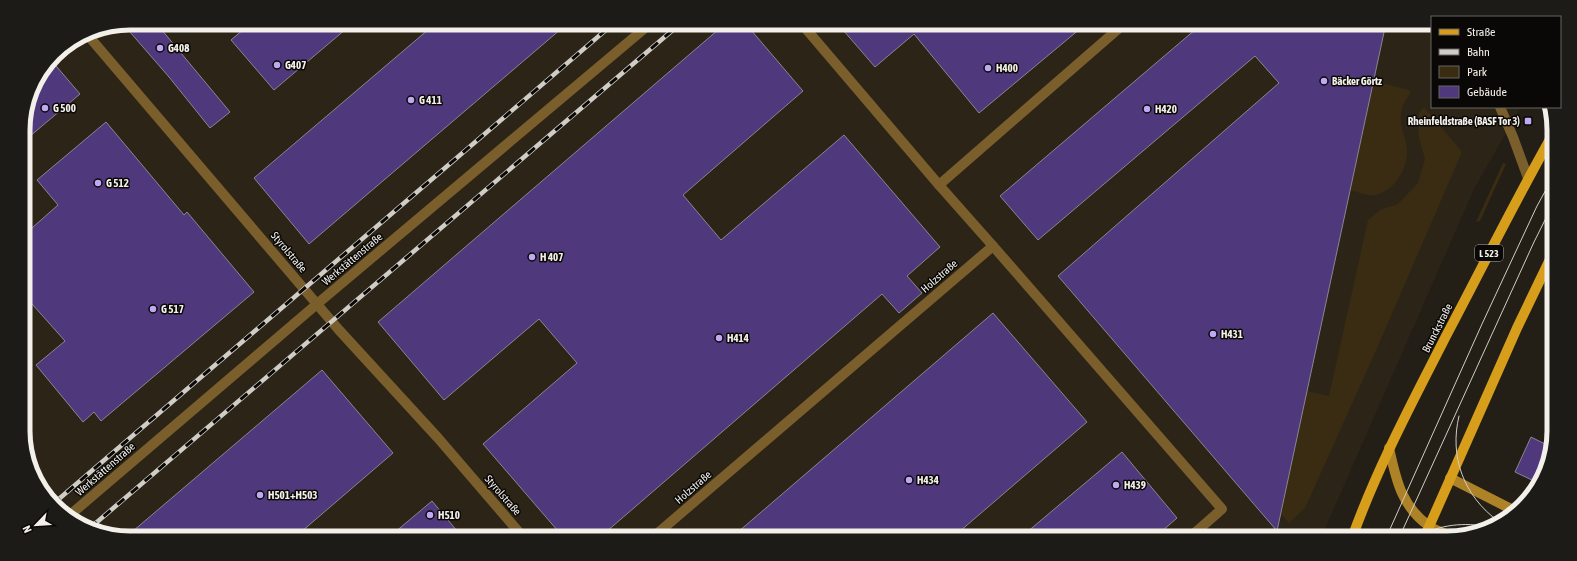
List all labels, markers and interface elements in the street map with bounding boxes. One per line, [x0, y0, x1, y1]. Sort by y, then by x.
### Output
legend [1431, 16, 1561, 108]
text: Straße [1467, 25, 1495, 39]
place label: G408 [168, 42, 189, 54]
marker: G408 [155, 43, 165, 53]
text: Bahn [1467, 45, 1490, 59]
place label: G407 [285, 59, 306, 71]
marker: G407 [272, 60, 282, 70]
place label: H400 [996, 62, 1018, 74]
marker: H400 [983, 63, 993, 73]
text: Park [1467, 65, 1488, 79]
place label: Bäcker Görtz [1332, 75, 1382, 87]
marker: Bäcker Görtz [1319, 76, 1329, 86]
text: Gebäude [1467, 85, 1507, 99]
place label: G 411 [419, 94, 442, 106]
marker: G 411 [406, 95, 416, 105]
place label: G 500 [53, 102, 76, 114]
marker: G 500 [40, 103, 50, 113]
place label: H420 [1155, 103, 1177, 115]
marker: H420 [1142, 104, 1152, 114]
place label: Rheinfeldstraße (BASF Tor 3) [1408, 115, 1520, 127]
marker: Rheinfeldstraße (BASF Tor 3) [1523, 116, 1533, 126]
place label: G 512 [106, 177, 129, 189]
marker: G 512 [93, 178, 103, 188]
street label: Styrolstraße [269, 229, 309, 275]
street label: Werkstättenstraße [319, 230, 385, 288]
road number: L 523 [1475, 245, 1503, 261]
place label: H 407 [540, 251, 563, 263]
marker: H 407 [527, 252, 537, 262]
street label: Holzstraße [919, 257, 959, 295]
street label: Brunckstraße [1420, 301, 1454, 355]
place label: G 517 [161, 303, 184, 315]
marker: G 517 [148, 304, 158, 314]
place label: H431 [1221, 328, 1243, 340]
marker: H431 [1208, 329, 1218, 339]
place label: H414 [727, 332, 749, 344]
marker: H414 [714, 333, 724, 343]
street label: Werkstättenstraße [73, 440, 137, 498]
street label: Holzstraße [673, 468, 713, 506]
street label: Styrolstraße [482, 473, 524, 517]
place label: H434 [917, 474, 939, 486]
marker: H434 [904, 475, 914, 485]
place label: H439 [1124, 479, 1146, 491]
marker: H439 [1111, 480, 1121, 490]
place label: H501+H503 [268, 489, 318, 501]
marker: H501+H503 [255, 490, 265, 500]
north arrow [16, 505, 56, 545]
place label: H510 [438, 509, 460, 521]
marker: H510 [425, 510, 435, 520]
text: N [20, 524, 34, 535]

